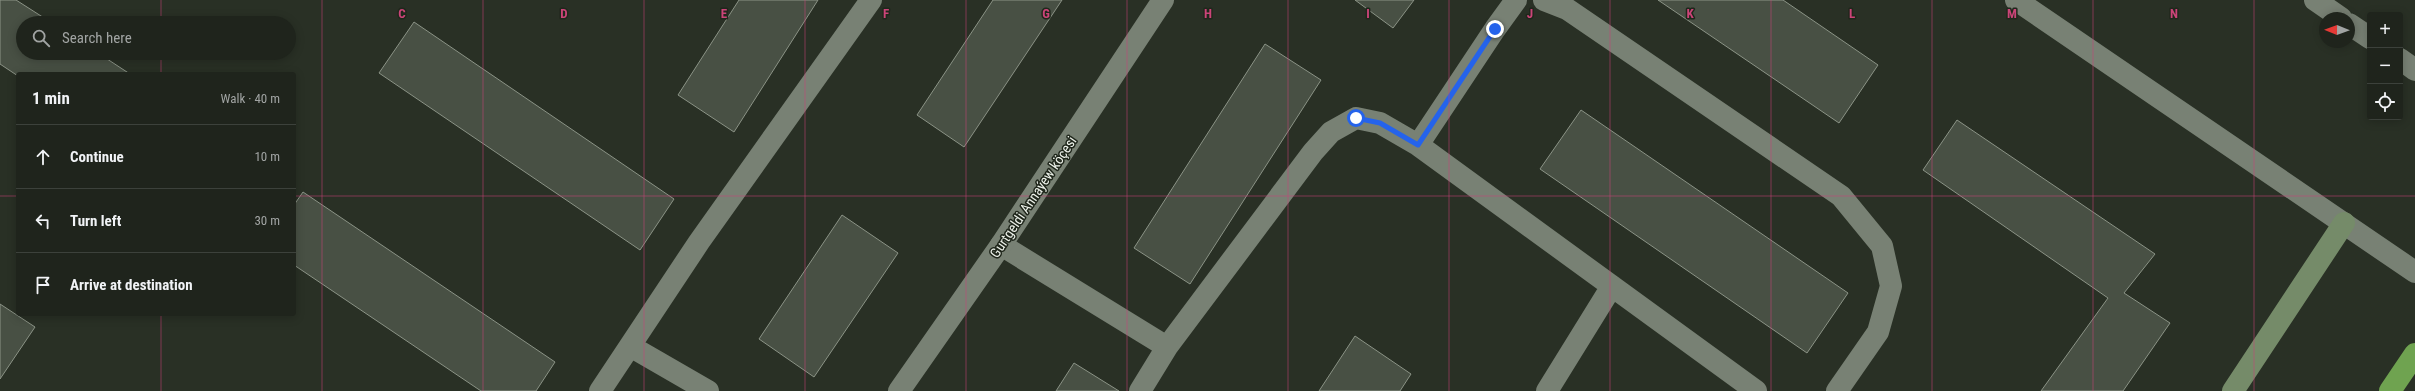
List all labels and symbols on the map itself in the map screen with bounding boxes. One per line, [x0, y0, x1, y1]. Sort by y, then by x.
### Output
text: C [398, 6, 406, 21]
text: D [560, 6, 568, 21]
text: E [721, 6, 728, 21]
text: F [883, 6, 889, 21]
text: G [1042, 6, 1050, 21]
text: H [1204, 6, 1212, 21]
text: I [1366, 6, 1370, 21]
text: J [1527, 6, 1533, 21]
text: K [1686, 6, 1694, 21]
text: L [1849, 6, 1855, 21]
text: M [2007, 6, 2017, 21]
text: N [2170, 6, 2178, 21]
north arrow [2319, 12, 2355, 48]
route end [1486, 20, 1504, 38]
route start [1347, 109, 1365, 127]
street label: Gurtgeldi Annaýew köçesi [986, 133, 1080, 261]

